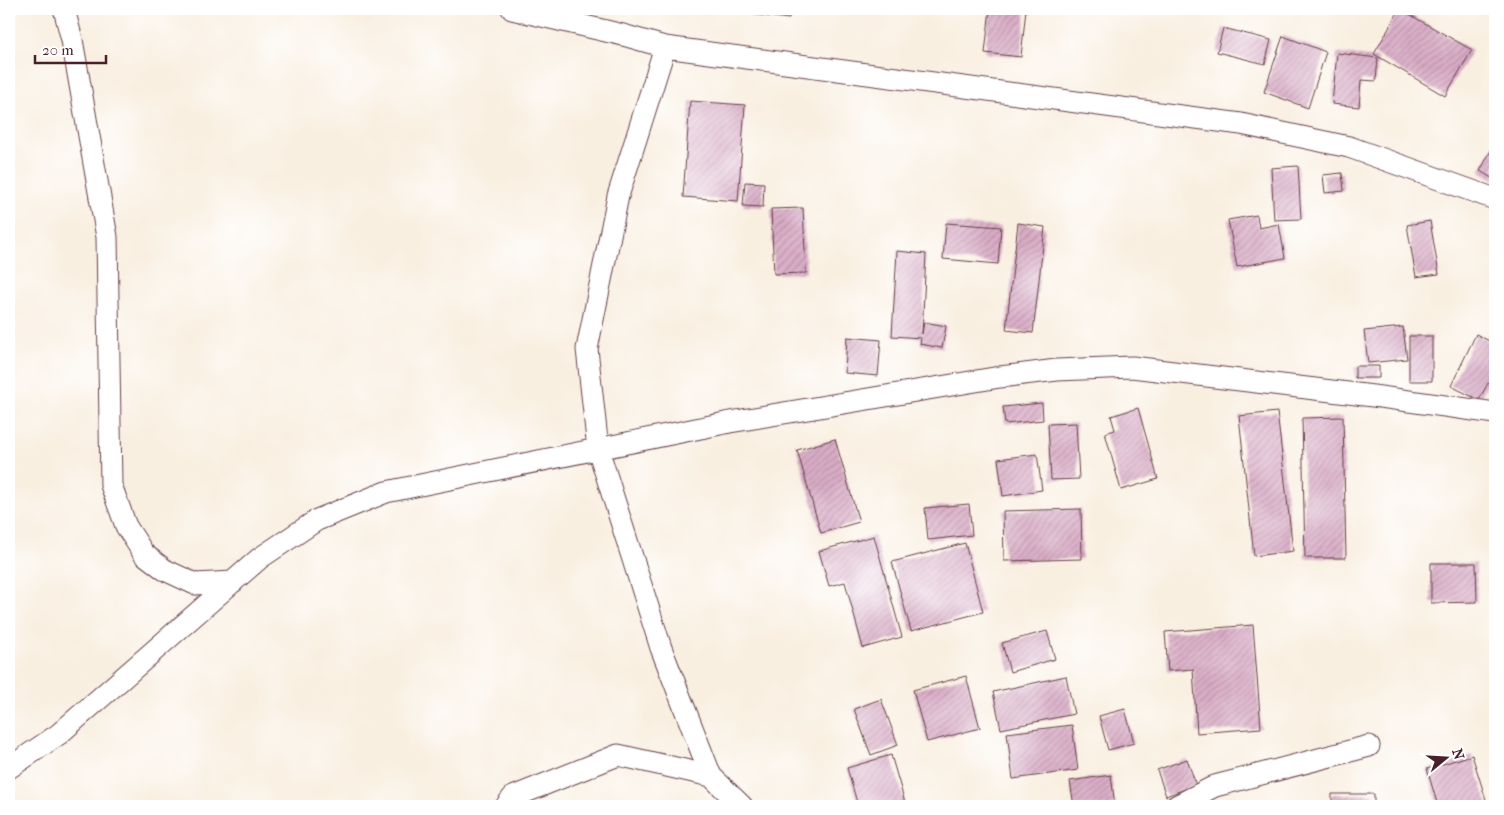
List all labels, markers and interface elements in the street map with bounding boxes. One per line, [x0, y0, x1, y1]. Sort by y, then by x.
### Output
scale bar [35, 32, 106, 64]
text: 20 m [42, 41, 74, 59]
north arrow [1422, 732, 1472, 782]
text: N [1448, 746, 1468, 762]

